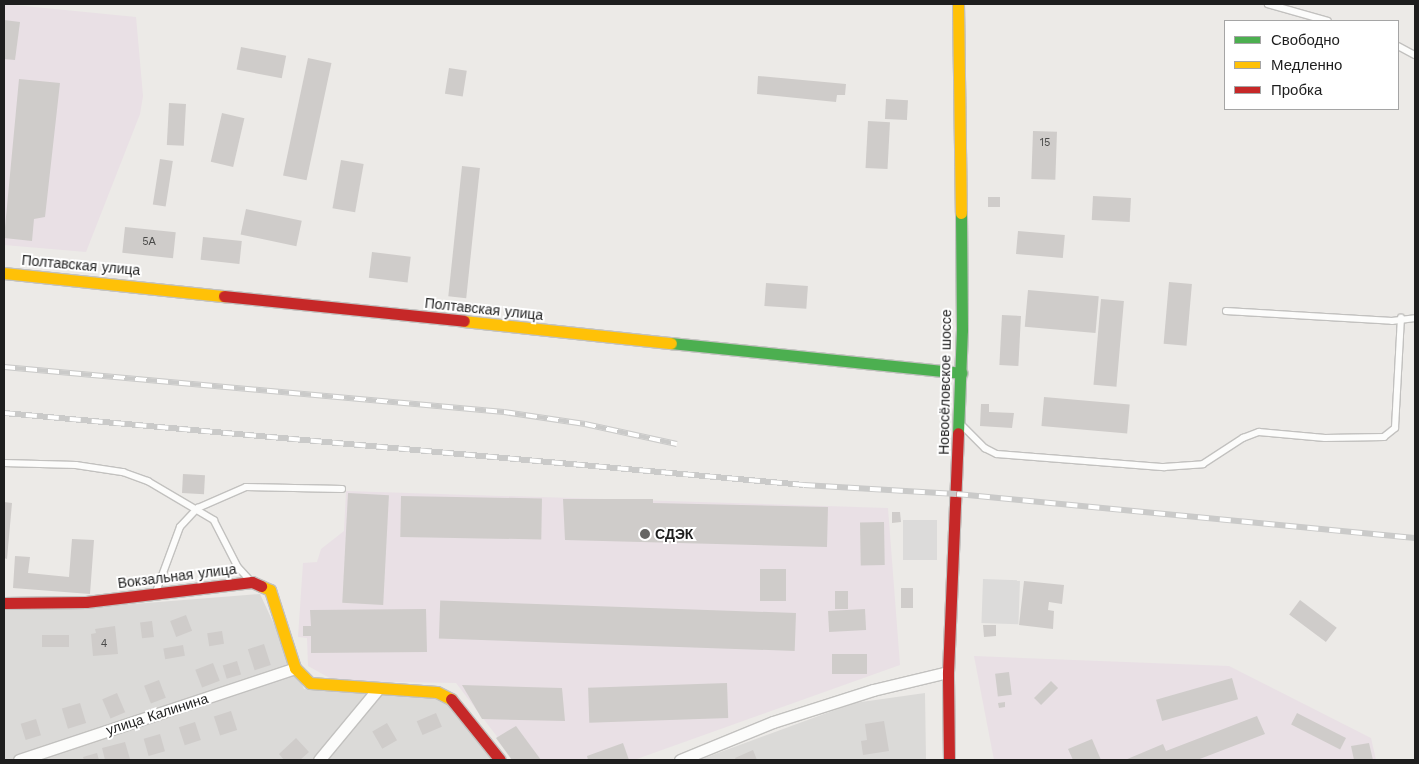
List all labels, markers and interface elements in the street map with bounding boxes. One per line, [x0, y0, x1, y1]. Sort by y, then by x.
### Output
legend [1224, 20, 1399, 110]
text: Свободно [1271, 31, 1340, 49]
text: Медленно [1271, 56, 1342, 74]
text: Пробка [1271, 81, 1322, 99]
house number: 15 [1040, 136, 1050, 150]
house number: 5А [142, 235, 156, 249]
street label: Полтавская улица [21, 251, 141, 279]
street label: Полтавская улица [424, 294, 544, 324]
street label: Новосёловское шоссе [935, 309, 955, 455]
place label: СДЭК [655, 526, 693, 542]
marker: СДЭК [639, 528, 651, 540]
street label: Вокзальная улица [117, 560, 237, 592]
house number: 4 [101, 637, 107, 651]
street label: улица Калинина [104, 690, 210, 738]

